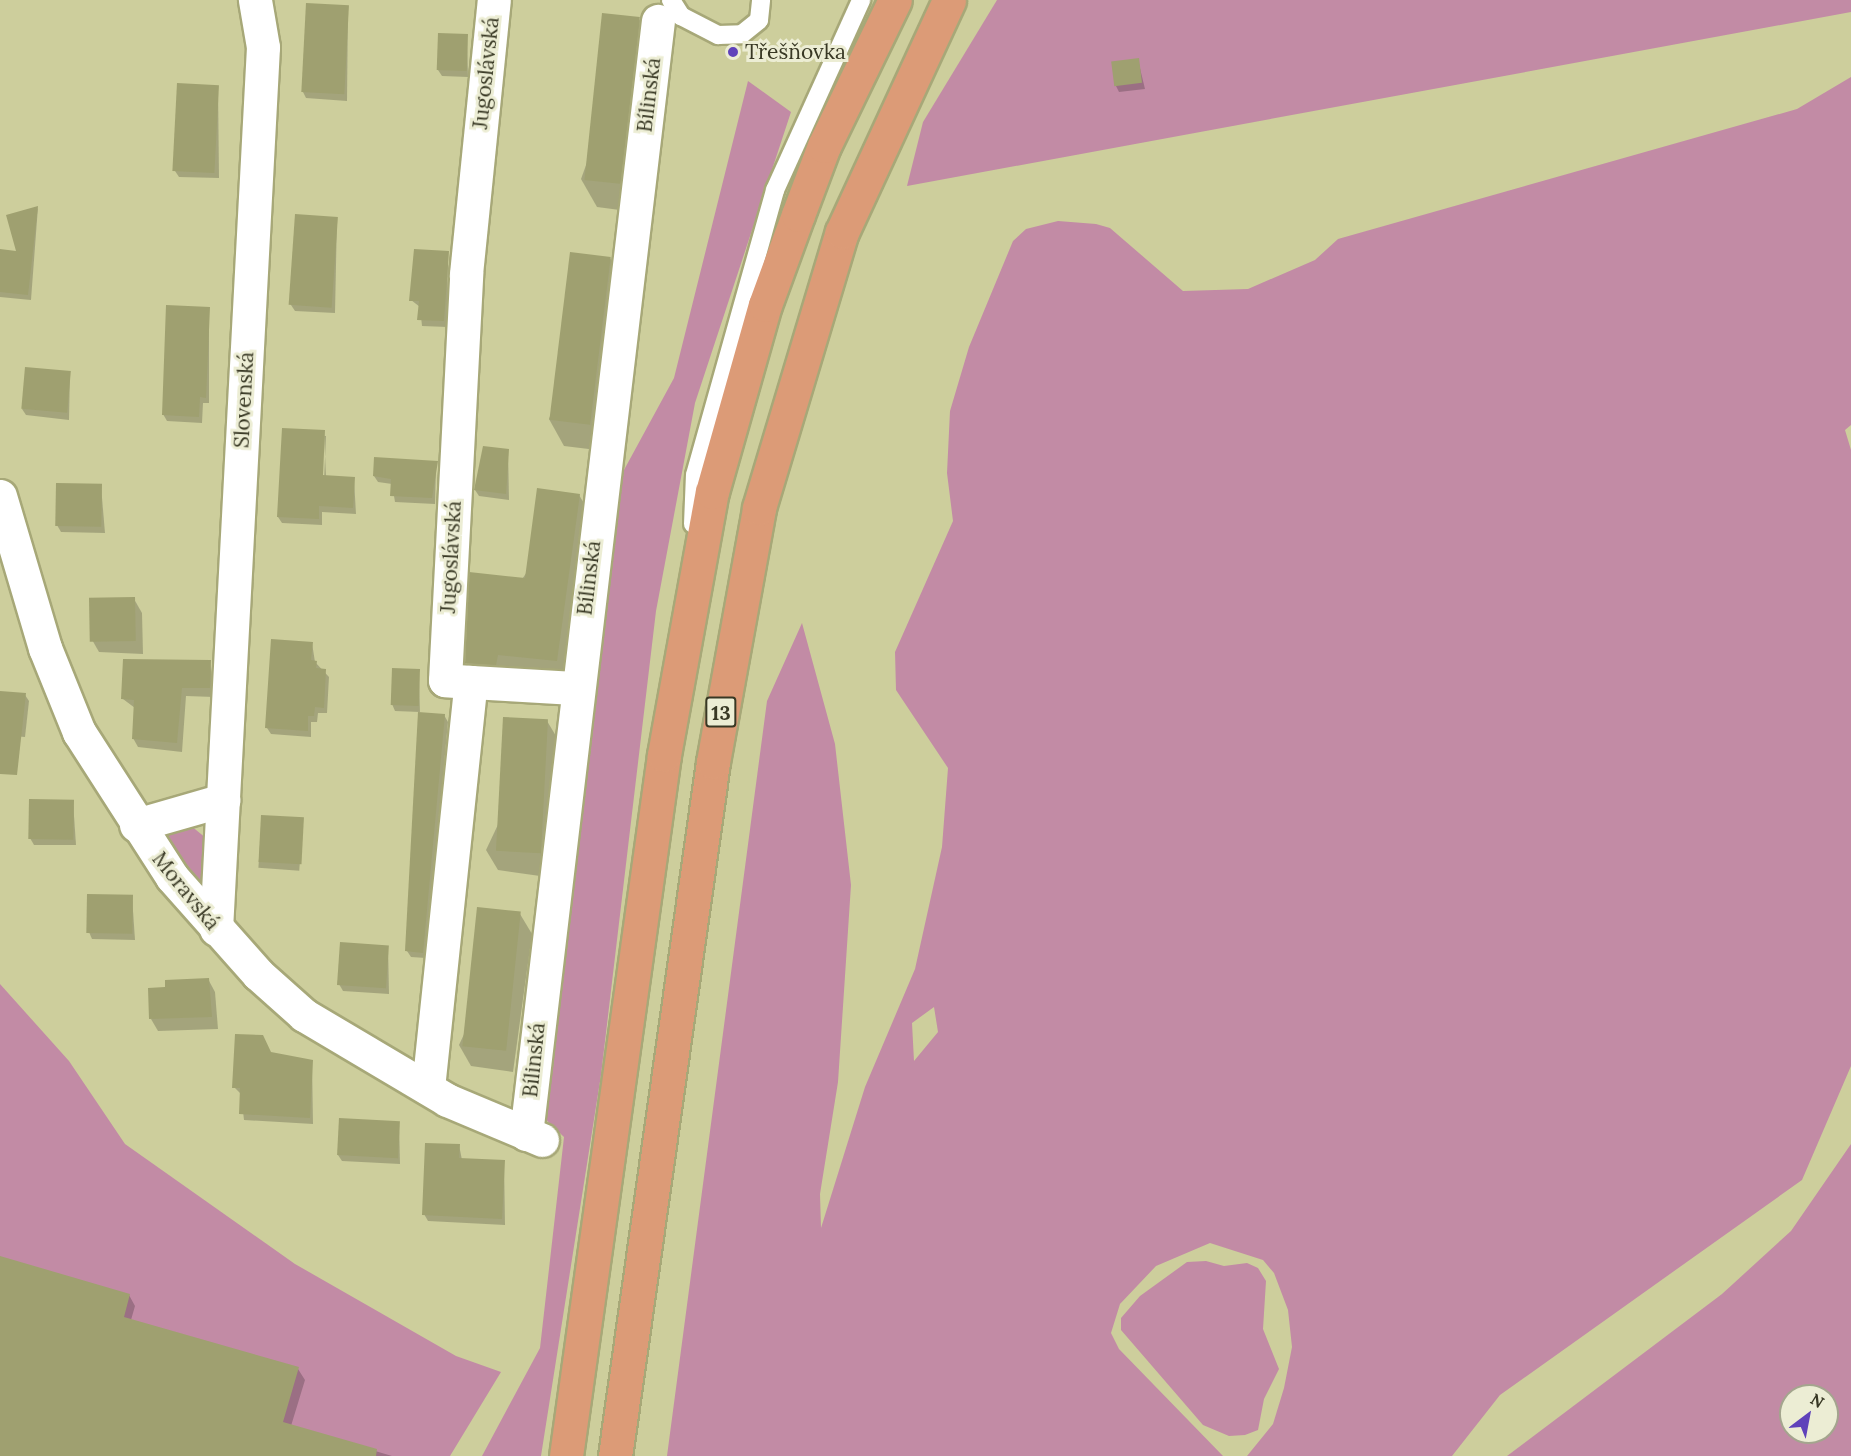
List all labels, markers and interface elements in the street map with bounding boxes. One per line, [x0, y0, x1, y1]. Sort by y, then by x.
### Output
street label: Jugoslávská [468, 16, 504, 130]
place label: Třešňovka [745, 39, 846, 65]
marker: Třešňovka [726, 45, 740, 59]
street label: Bílinská [632, 56, 666, 134]
street label: Slovenská [229, 351, 259, 449]
street label: Jugoslávská [435, 500, 467, 614]
street label: Bílinská [572, 539, 606, 617]
road number: 13 [704, 695, 738, 729]
street label: Moravská [147, 847, 225, 935]
street label: Bílinská [518, 1021, 550, 1099]
north arrow [1779, 1384, 1839, 1444]
text: N [1807, 1389, 1828, 1412]

